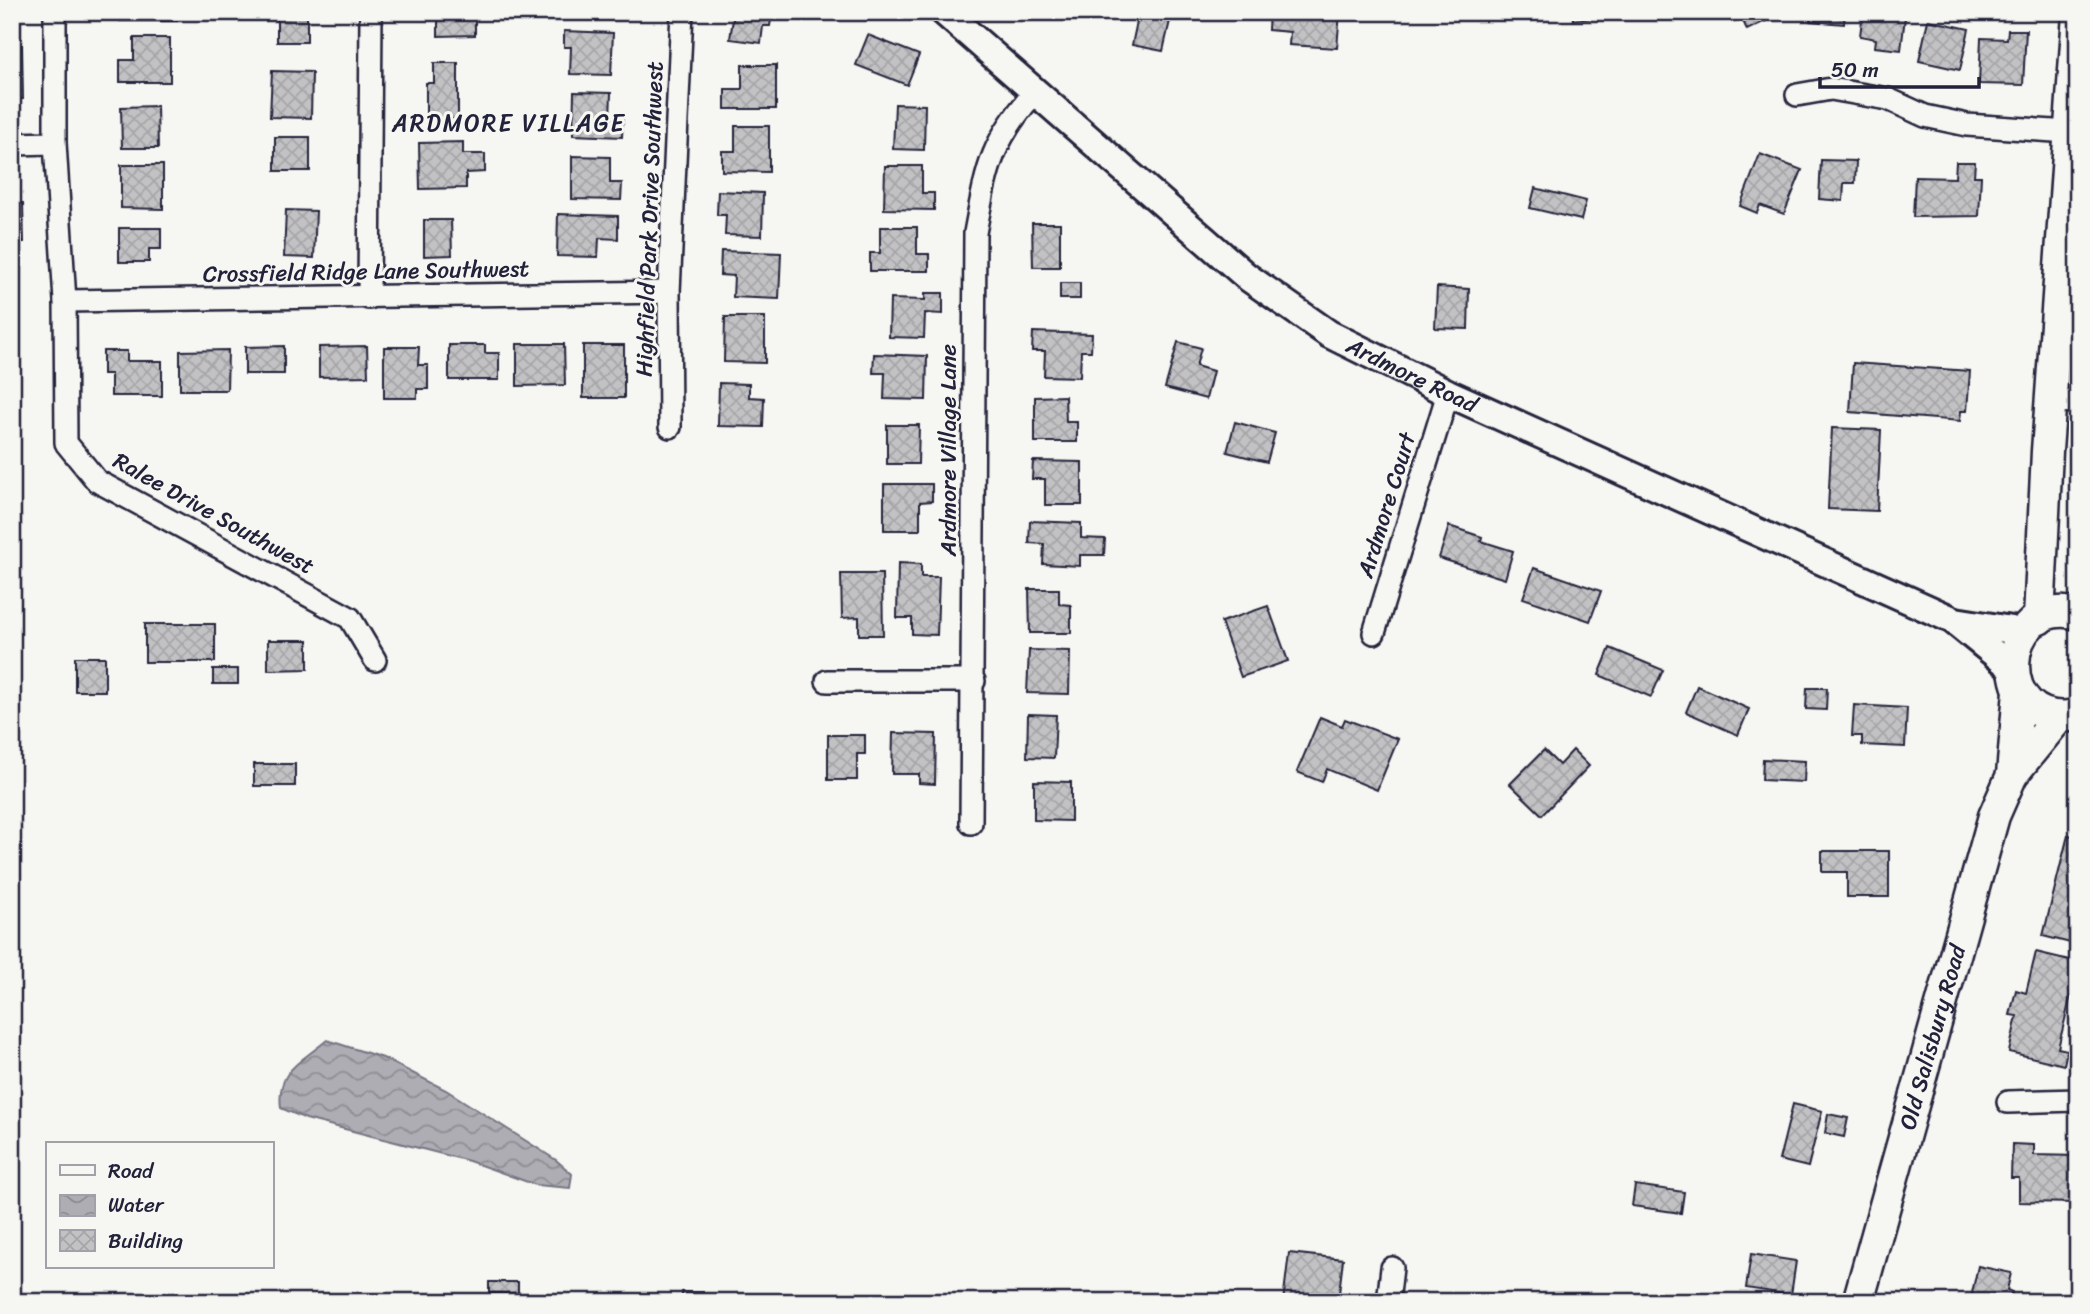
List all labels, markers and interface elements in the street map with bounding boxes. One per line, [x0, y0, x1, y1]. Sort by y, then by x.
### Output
scale bar [1820, 46, 1980, 90]
text: 50 m [1831, 51, 1879, 89]
street label: Highfield Park Drive Southwest [624, 61, 675, 377]
district label: ARDMORE VILLAGE [391, 102, 626, 144]
street label: Crossfield Ridge Lane Southwest [202, 248, 530, 295]
street label: Ardmore Road [1338, 325, 1486, 426]
street label: Ardmore Village Lane [928, 344, 969, 557]
street label: Ardmore Court [1345, 426, 1429, 584]
street label: Ralee Drive Southwest [105, 441, 322, 586]
street label: Old Salisbury Road [1887, 938, 1978, 1135]
legend [46, 1142, 273, 1268]
text: Road [108, 1152, 155, 1190]
text: Water [108, 1186, 165, 1224]
text: Building [108, 1222, 184, 1260]

